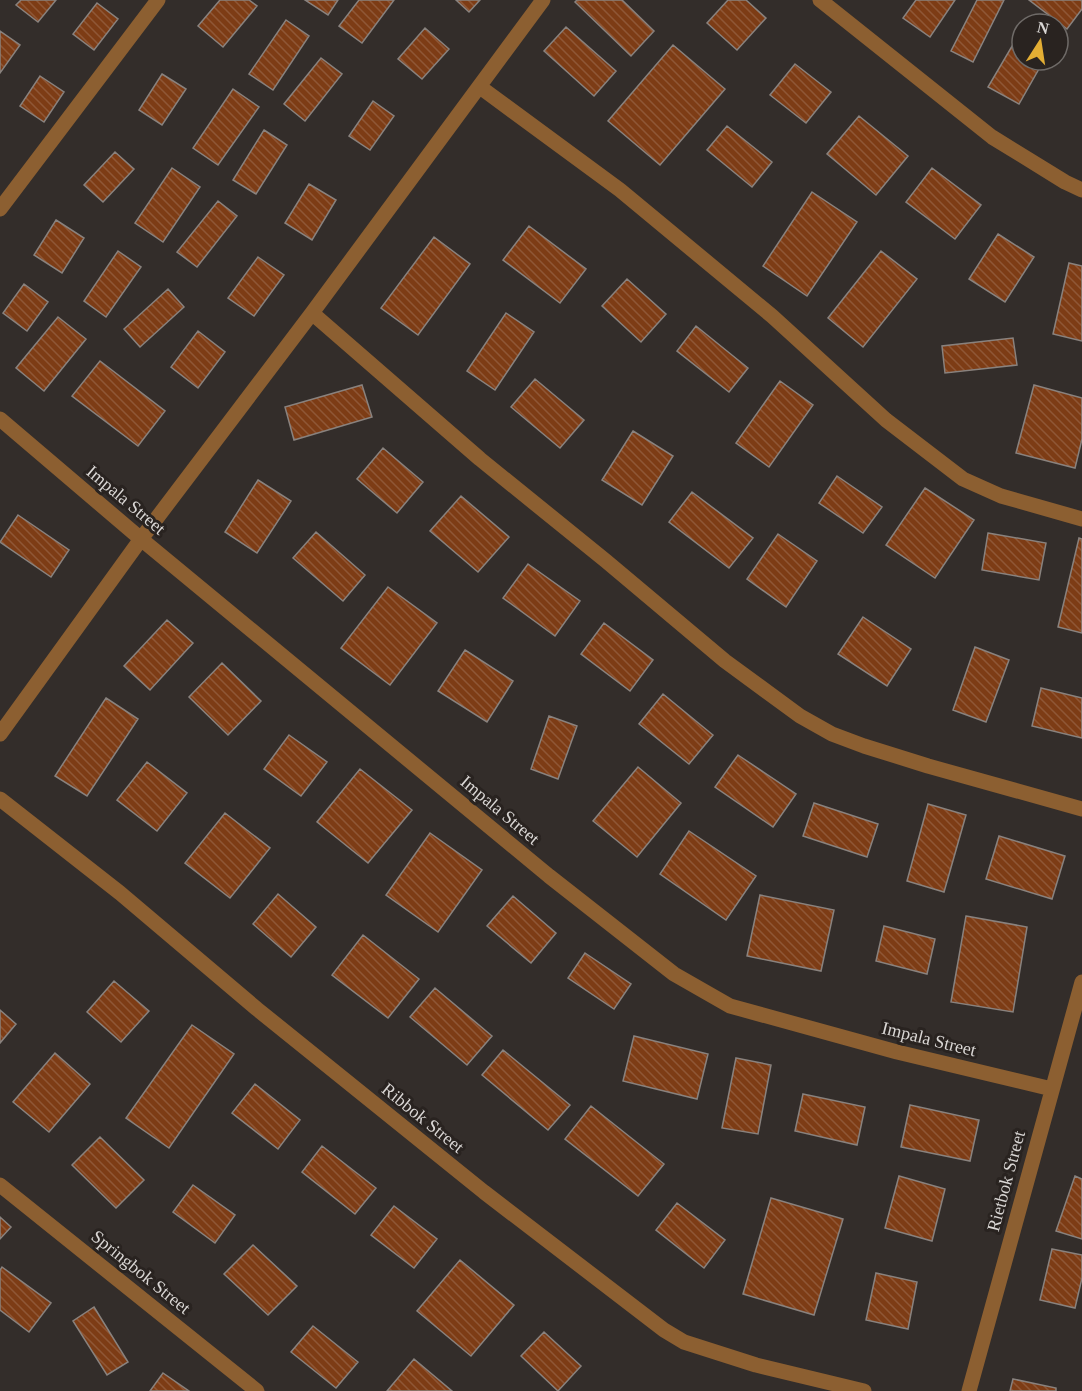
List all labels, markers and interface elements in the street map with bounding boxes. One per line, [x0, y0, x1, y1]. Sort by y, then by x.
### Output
north arrow [1010, 12, 1070, 72]
text: N [1036, 18, 1051, 37]
street label: Impala Street [83, 461, 169, 539]
street label: Impala Street [457, 771, 543, 849]
street label: Impala Street [880, 1018, 978, 1060]
street label: Ribbok Street [378, 1079, 468, 1157]
street label: Rietbok Street [983, 1128, 1029, 1234]
street label: Springbok Street [87, 1226, 195, 1318]

